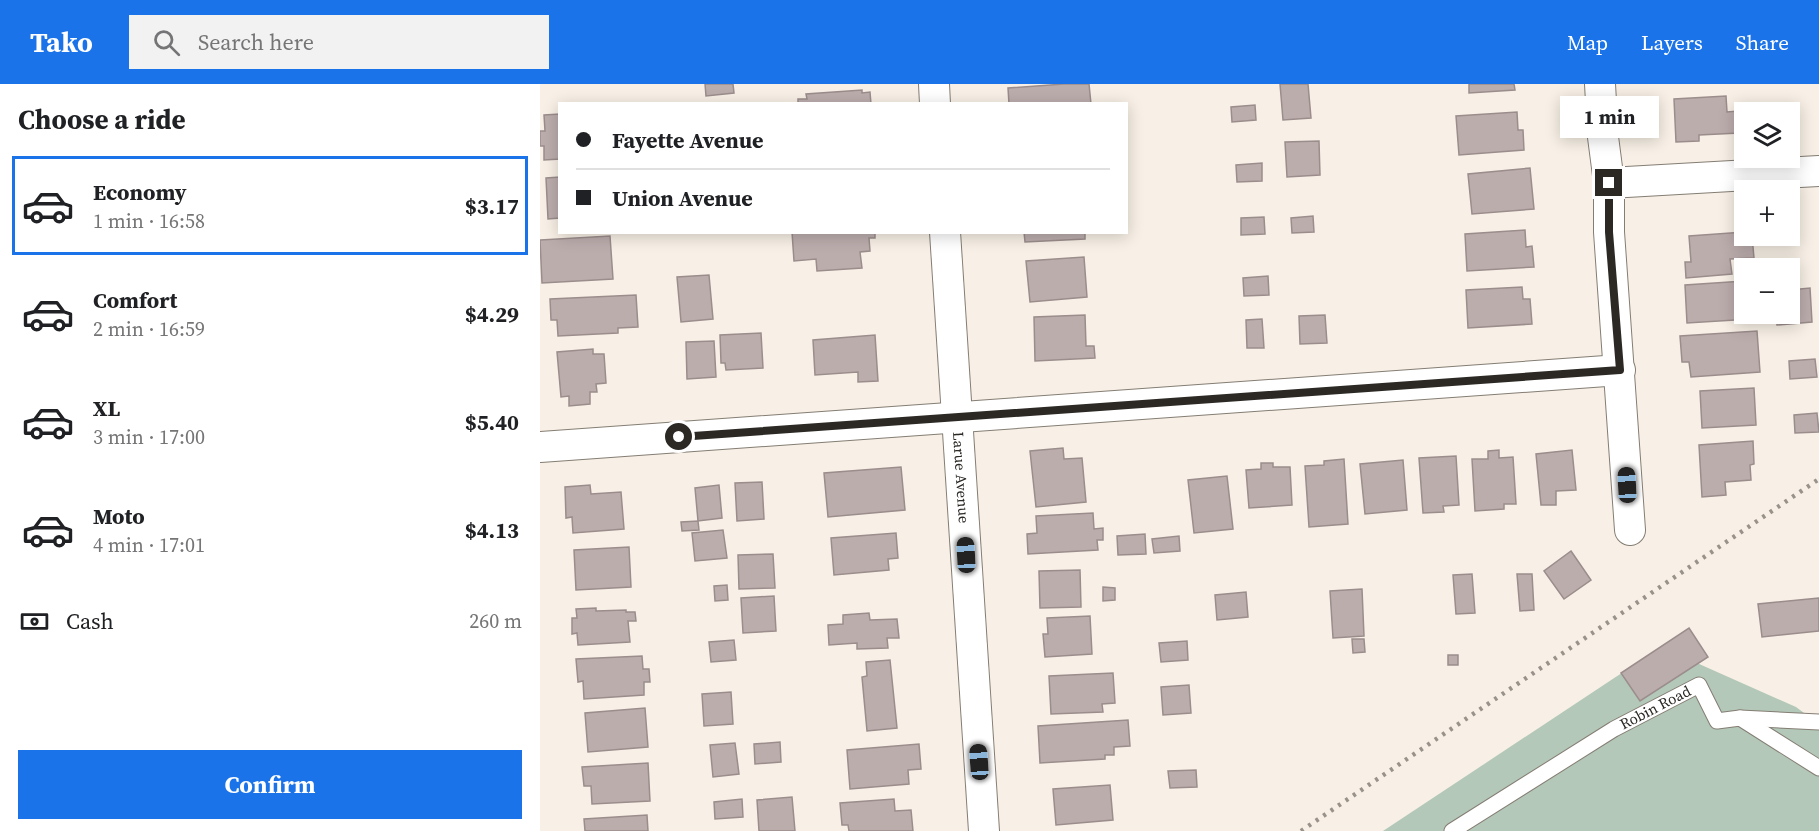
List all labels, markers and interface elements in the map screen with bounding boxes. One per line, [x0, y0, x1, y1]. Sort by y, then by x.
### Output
search box [129, 15, 549, 69]
text: Tako [30, 23, 93, 61]
icon: search [150, 26, 183, 59]
text: Search here [198, 27, 314, 57]
text: Map [1567, 28, 1608, 57]
text: Layers [1641, 28, 1703, 57]
text: Share [1736, 28, 1789, 57]
callout: 1 min [1560, 96, 1658, 138]
text: Choose a ride [18, 101, 186, 138]
map controls [1734, 102, 1800, 324]
button: layers [1734, 102, 1800, 168]
text: 1 min [1584, 103, 1635, 131]
text: Fayette Avenue [612, 125, 763, 155]
route end [1595, 169, 1622, 196]
text: Economy [93, 177, 187, 207]
icon: car [21, 179, 75, 233]
button: + [1734, 180, 1800, 246]
text: Union Avenue [612, 183, 753, 213]
text: $3.17 [465, 191, 519, 221]
text: 1 min · 16:58 [93, 207, 205, 235]
button: − [1734, 258, 1800, 324]
text: Comfort [93, 285, 177, 315]
icon: car [21, 287, 75, 341]
text: $4.29 [465, 299, 519, 329]
text: 2 min · 16:59 [93, 315, 205, 343]
text: XL [93, 393, 120, 423]
icon: car [21, 395, 75, 449]
text: $5.40 [465, 407, 519, 437]
text: 3 min · 17:00 [93, 423, 205, 451]
route start [665, 423, 692, 450]
street label: Larue Avenue [948, 431, 975, 524]
car [1617, 467, 1637, 503]
text: Moto [93, 501, 145, 531]
icon: car [21, 503, 75, 557]
text: $4.13 [465, 515, 519, 545]
text: 4 min · 17:01 [93, 531, 205, 559]
car [956, 537, 976, 573]
icon: cash [18, 605, 51, 638]
text: Cash [66, 606, 114, 636]
text: 260 m [469, 607, 522, 635]
street label: Robin Road [1616, 680, 1695, 734]
car [969, 743, 989, 781]
button: Confirm [18, 750, 522, 819]

